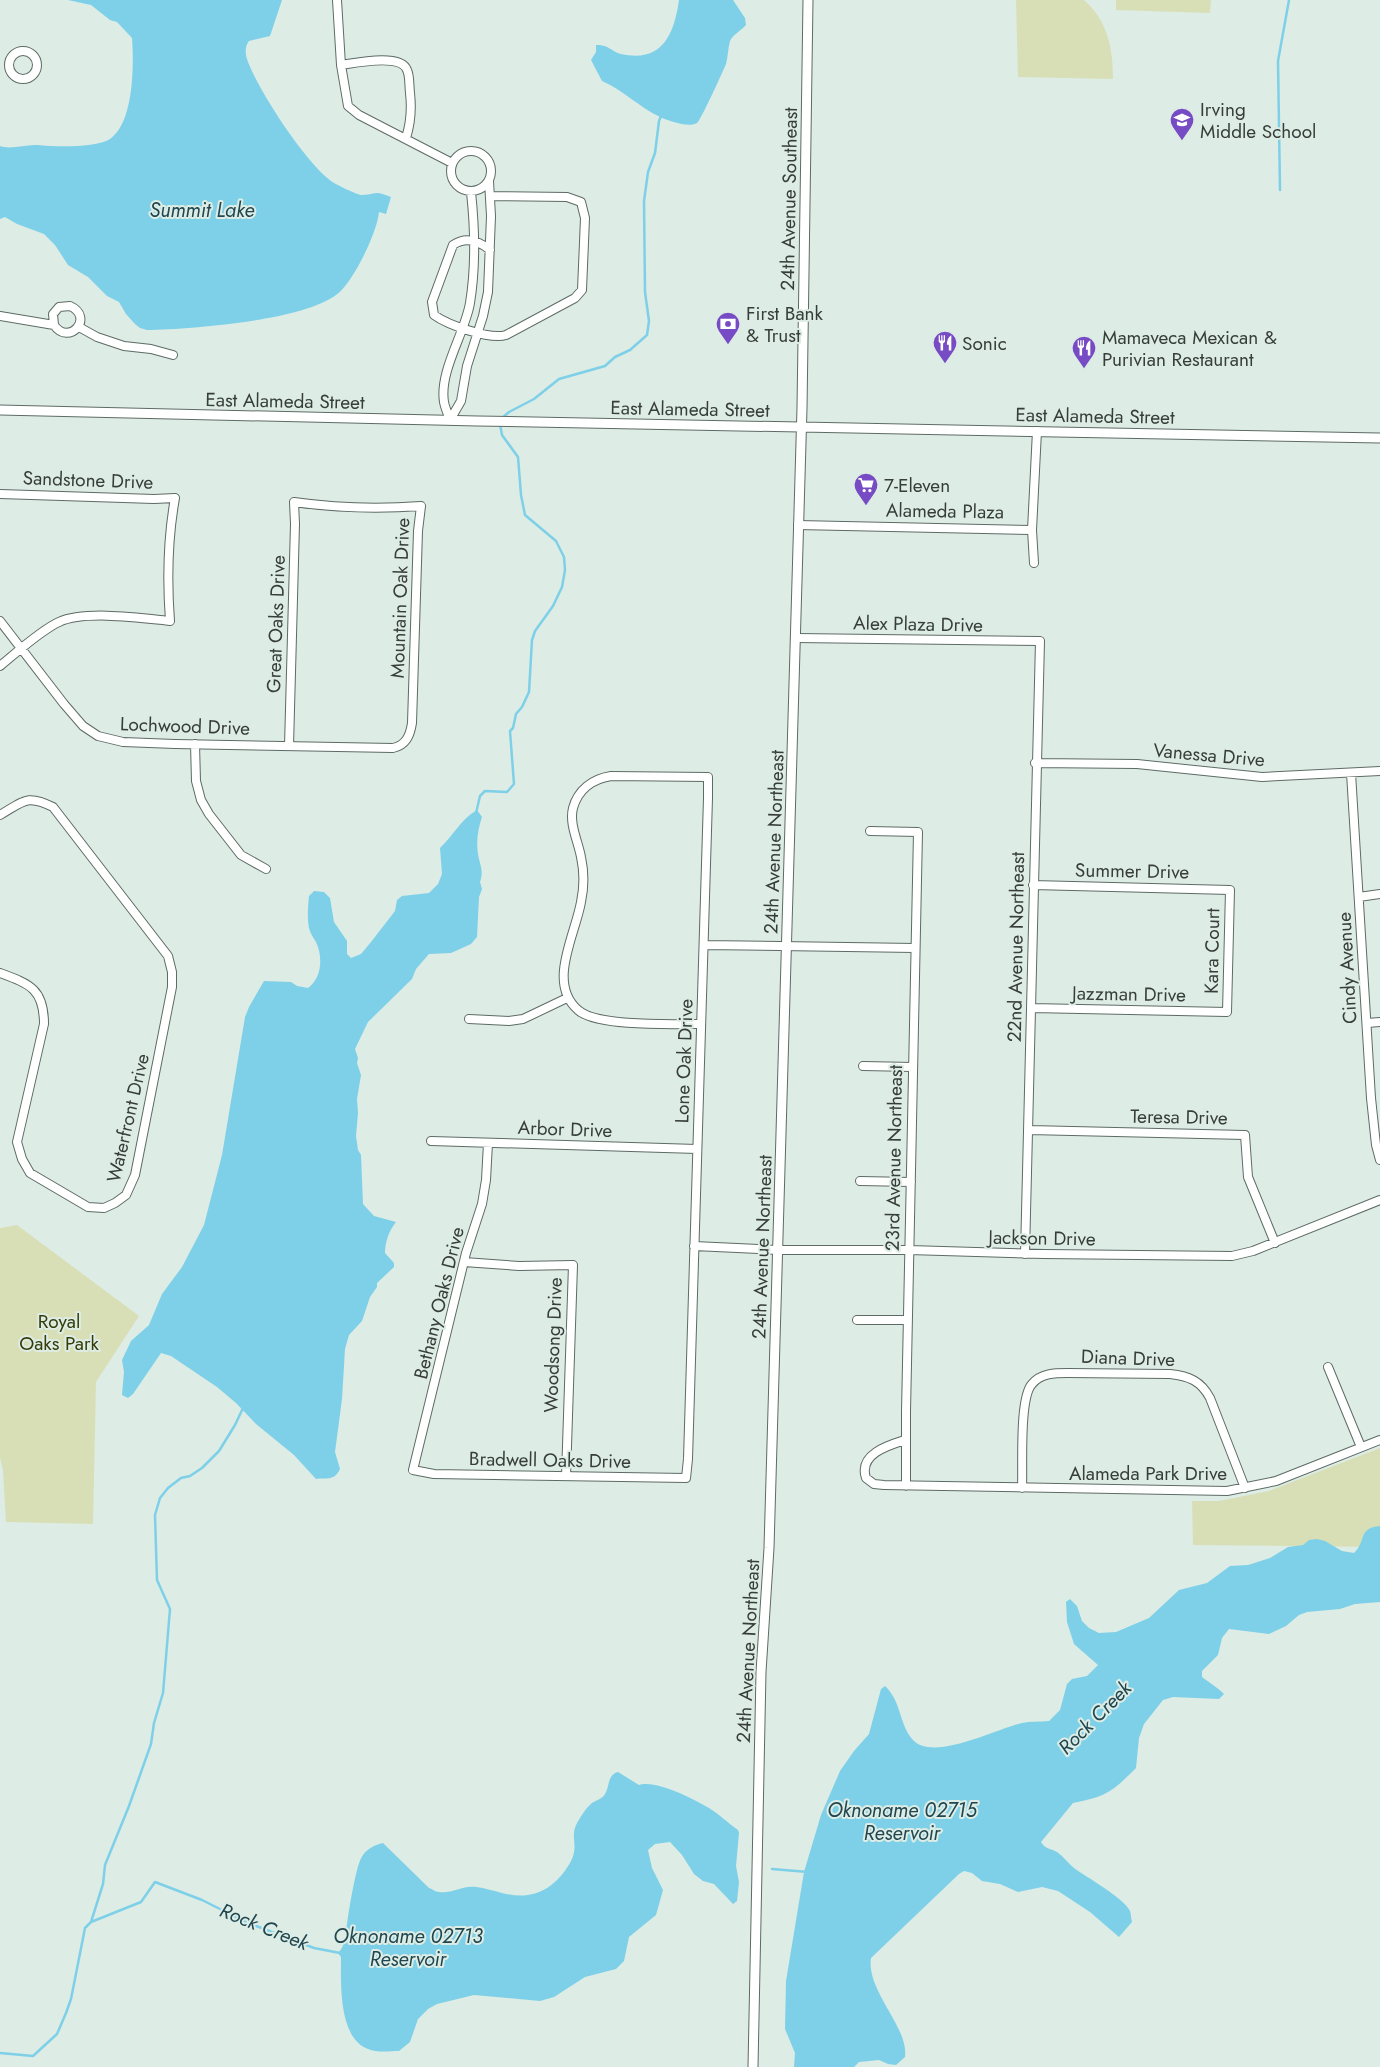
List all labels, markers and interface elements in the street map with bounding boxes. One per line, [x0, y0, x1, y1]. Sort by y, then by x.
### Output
place label: Irving Middle School [1200, 96, 1316, 145]
street label: 24th Avenue Southeast [774, 107, 804, 291]
school or university icon: Irving Middle School [1169, 107, 1195, 141]
water label: Summit Lake [150, 196, 254, 225]
place label: First Bank & Trust [746, 300, 824, 349]
bank icon: First Bank & Trust [715, 311, 741, 345]
place label: Mamaveca Mexican & Purivian Restaurant [1102, 324, 1277, 373]
restaurant icon: Sonic [932, 330, 958, 364]
place label: Sonic [962, 330, 1007, 357]
restaurant icon: Mamaveca Mexican & Purivian Restaurant [1071, 335, 1097, 369]
street label: East Alameda Street [205, 386, 365, 416]
street label: East Alameda Street [610, 394, 770, 424]
street label: East Alameda Street [1015, 401, 1175, 431]
street label: Sandstone Drive [22, 464, 154, 496]
supermarket icon: 7-Eleven [853, 472, 879, 506]
place label: 7-Eleven [884, 472, 950, 499]
street label: Alameda Plaza [886, 496, 1004, 526]
street label: Mountain Oak Drive [384, 517, 416, 679]
street label: Great Oaks Drive [260, 554, 292, 694]
street label: Alex Plaza Drive [853, 609, 983, 639]
street label: Lochwood Drive [120, 710, 251, 742]
street label: Vanessa Drive [1152, 737, 1266, 773]
street label: 24th Avenue Northeast [757, 749, 791, 935]
street label: 22nd Avenue Northeast [1001, 851, 1031, 1042]
street label: Summer Drive [1075, 857, 1190, 885]
street label: Kara Court [1198, 907, 1226, 994]
street label: Cindy Avenue [1331, 911, 1363, 1025]
street label: Jazzman Drive [1069, 979, 1186, 1008]
street label: Lone Oak Drive [668, 998, 700, 1124]
street label: Waterfront Drive [100, 1051, 156, 1185]
street label: 23rd Avenue Northeast [879, 1064, 909, 1251]
street label: Teresa Drive [1130, 1103, 1228, 1131]
street label: Arbor Drive [517, 1114, 613, 1144]
street label: 24th Avenue Northeast [745, 1154, 779, 1340]
street label: Bethany Oaks Drive [407, 1224, 471, 1382]
street label: Jackson Drive [985, 1224, 1096, 1252]
street label: Woodsong Drive [537, 1277, 569, 1413]
park label: Royal Oaks Park [19, 1308, 99, 1357]
street label: Diana Drive [1081, 1343, 1176, 1373]
street label: Bradwell Oaks Drive [469, 1445, 631, 1475]
street label: Alameda Park Drive [1069, 1460, 1227, 1487]
street label: 24th Avenue Northeast [730, 1558, 766, 1744]
water label: Rock Creek [1052, 1674, 1139, 1761]
water label: Oknoname 02715 Reservoir [827, 1796, 978, 1848]
water label: Rock Creek [215, 1896, 314, 1959]
water label: Oknoname 02713 Reservoir [333, 1922, 483, 1974]

